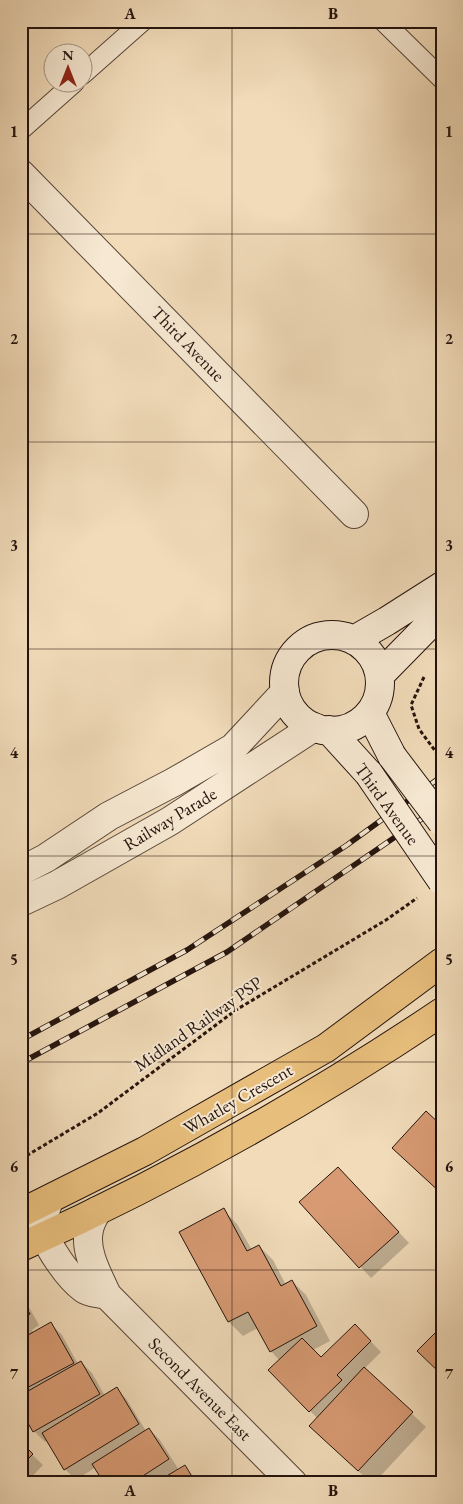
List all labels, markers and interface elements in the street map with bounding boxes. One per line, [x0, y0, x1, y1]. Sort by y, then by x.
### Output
text: A [123, 3, 136, 24]
text: B [328, 3, 338, 24]
north arrow [42, 42, 92, 92]
text: N [62, 46, 74, 64]
text: 1 [10, 121, 18, 142]
text: 1 [445, 121, 453, 142]
street label: Third Avenue [147, 301, 230, 386]
text: 2 [10, 328, 19, 349]
text: 2 [445, 328, 454, 349]
text: 3 [10, 535, 18, 556]
text: 3 [445, 535, 453, 556]
text: 4 [10, 742, 19, 763]
text: 4 [445, 742, 454, 763]
street label: Third Avenue [350, 758, 425, 849]
street label: Railway Parade [119, 782, 221, 855]
text: 5 [10, 949, 18, 970]
text: 5 [445, 949, 453, 970]
street label: Midland Railway PSP [129, 971, 266, 1076]
street label: Whatley Crescent [179, 1058, 297, 1139]
text: 6 [10, 1156, 19, 1177]
text: 6 [445, 1156, 454, 1177]
street label: Second Avenue East [144, 1332, 257, 1445]
text: 7 [10, 1363, 19, 1384]
text: 7 [445, 1363, 454, 1384]
text: A [123, 1480, 136, 1501]
text: B [328, 1480, 338, 1501]

